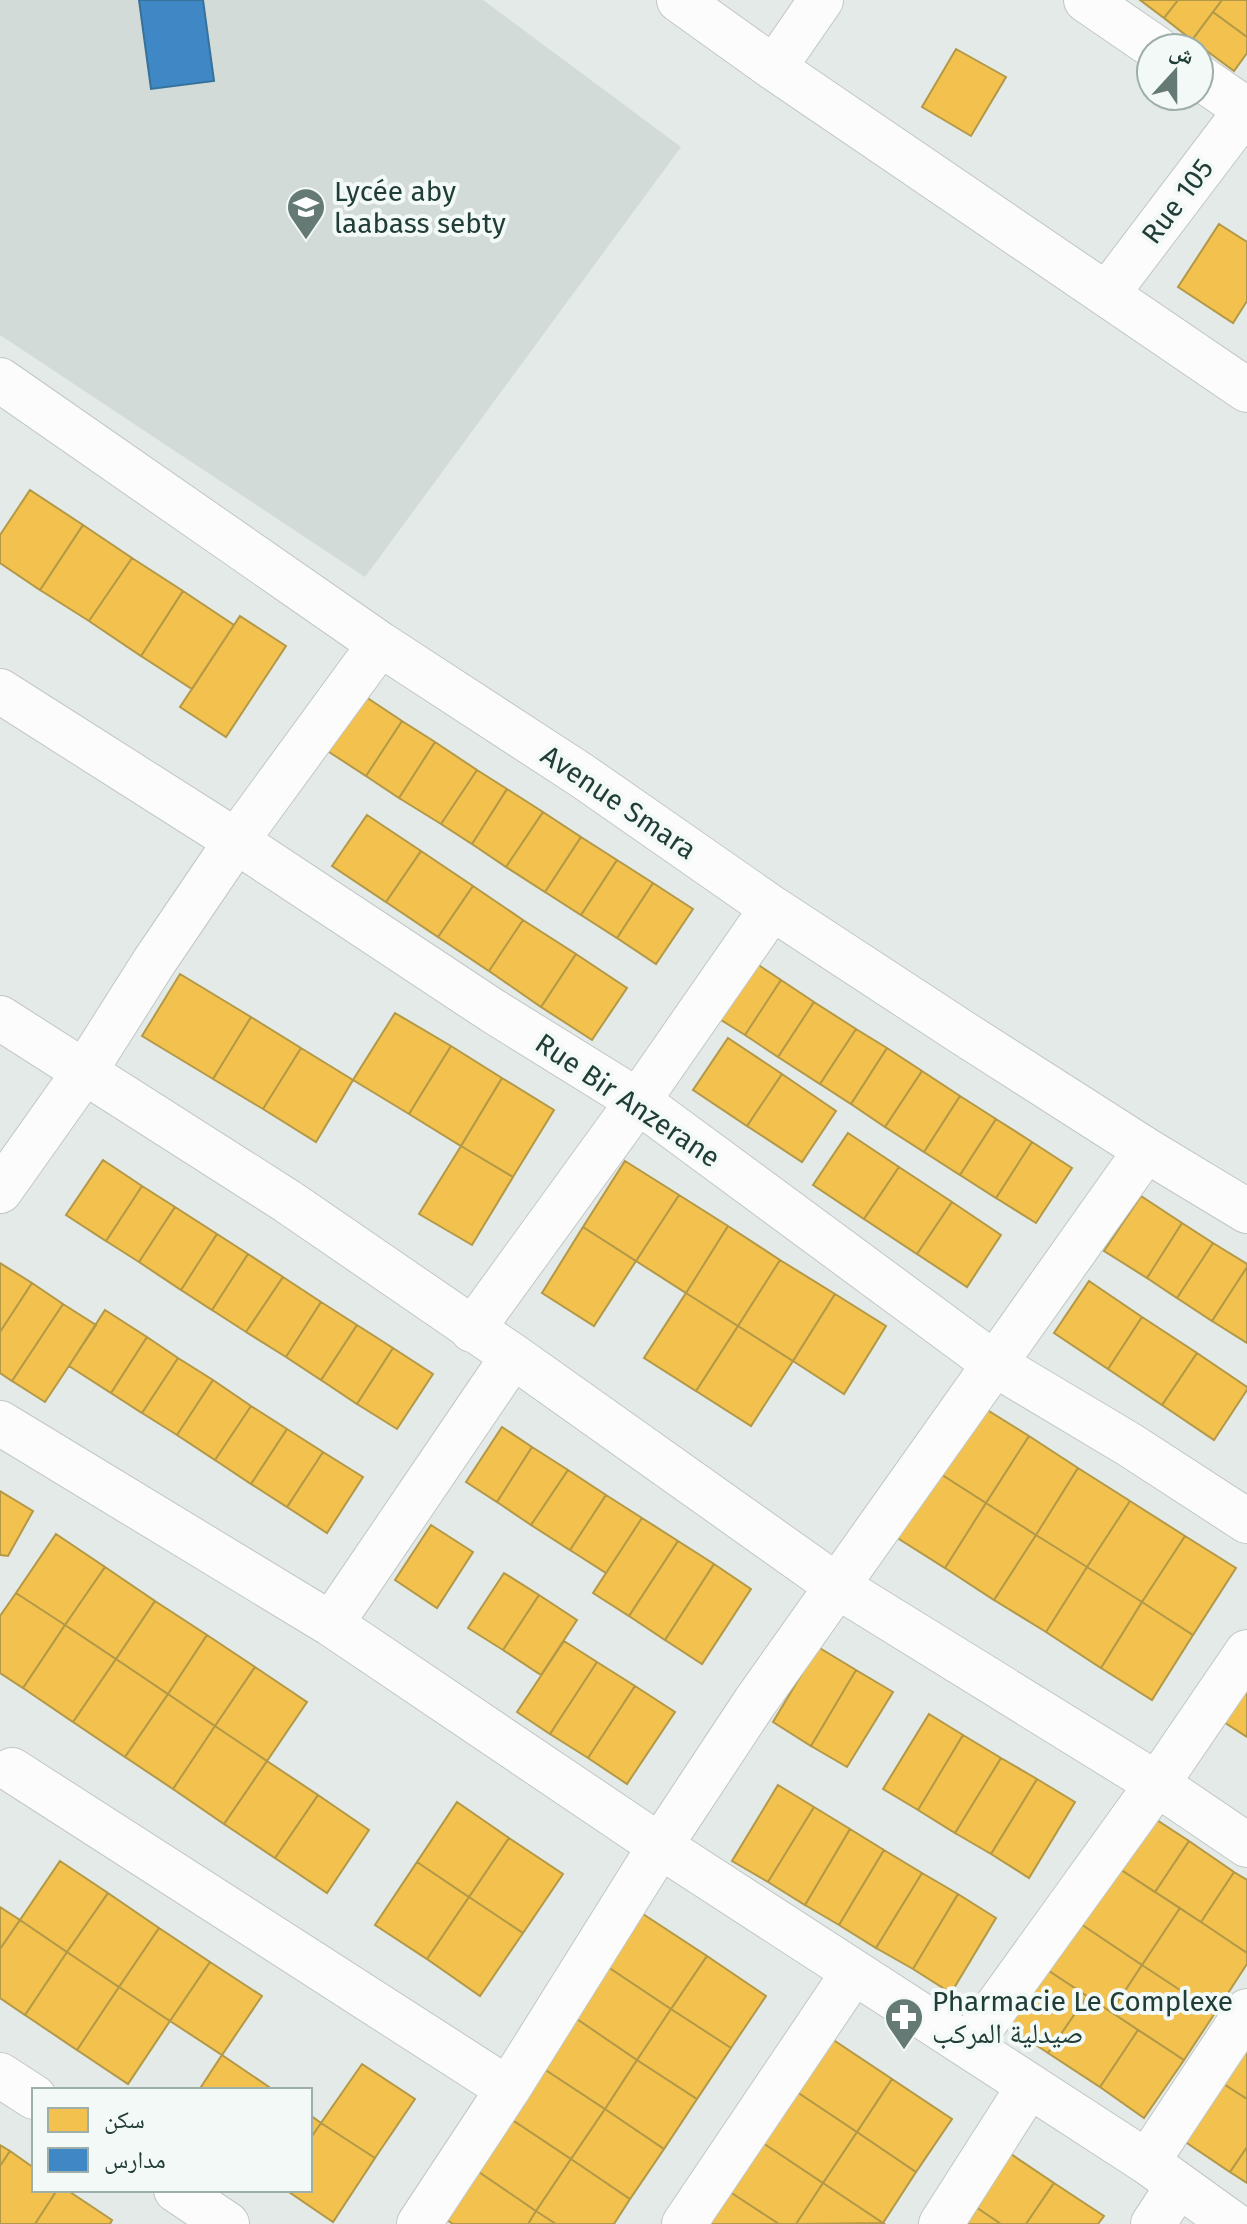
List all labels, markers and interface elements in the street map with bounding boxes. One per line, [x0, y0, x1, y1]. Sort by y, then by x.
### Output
north arrow [1135, 32, 1215, 112]
text: ش [1166, 37, 1198, 71]
street label: Rue 105 [1135, 152, 1220, 250]
place label: Lycée aby laabass sebty [334, 175, 506, 240]
school or university icon: Lycée aby laabass sebty [285, 186, 327, 241]
street label: Avenue Smara [535, 738, 703, 866]
street label: Rue Bir Anzerane [529, 1026, 726, 1174]
place label: Pharmacie Le Complexe صيدلية المركب [932, 1985, 1233, 2050]
pharmacy icon: Pharmacie Le Complexe صيدلية المركب [883, 1996, 925, 2051]
legend [32, 2088, 312, 2192]
text: سكن [104, 2106, 145, 2134]
text: مدارس [104, 2146, 166, 2174]

